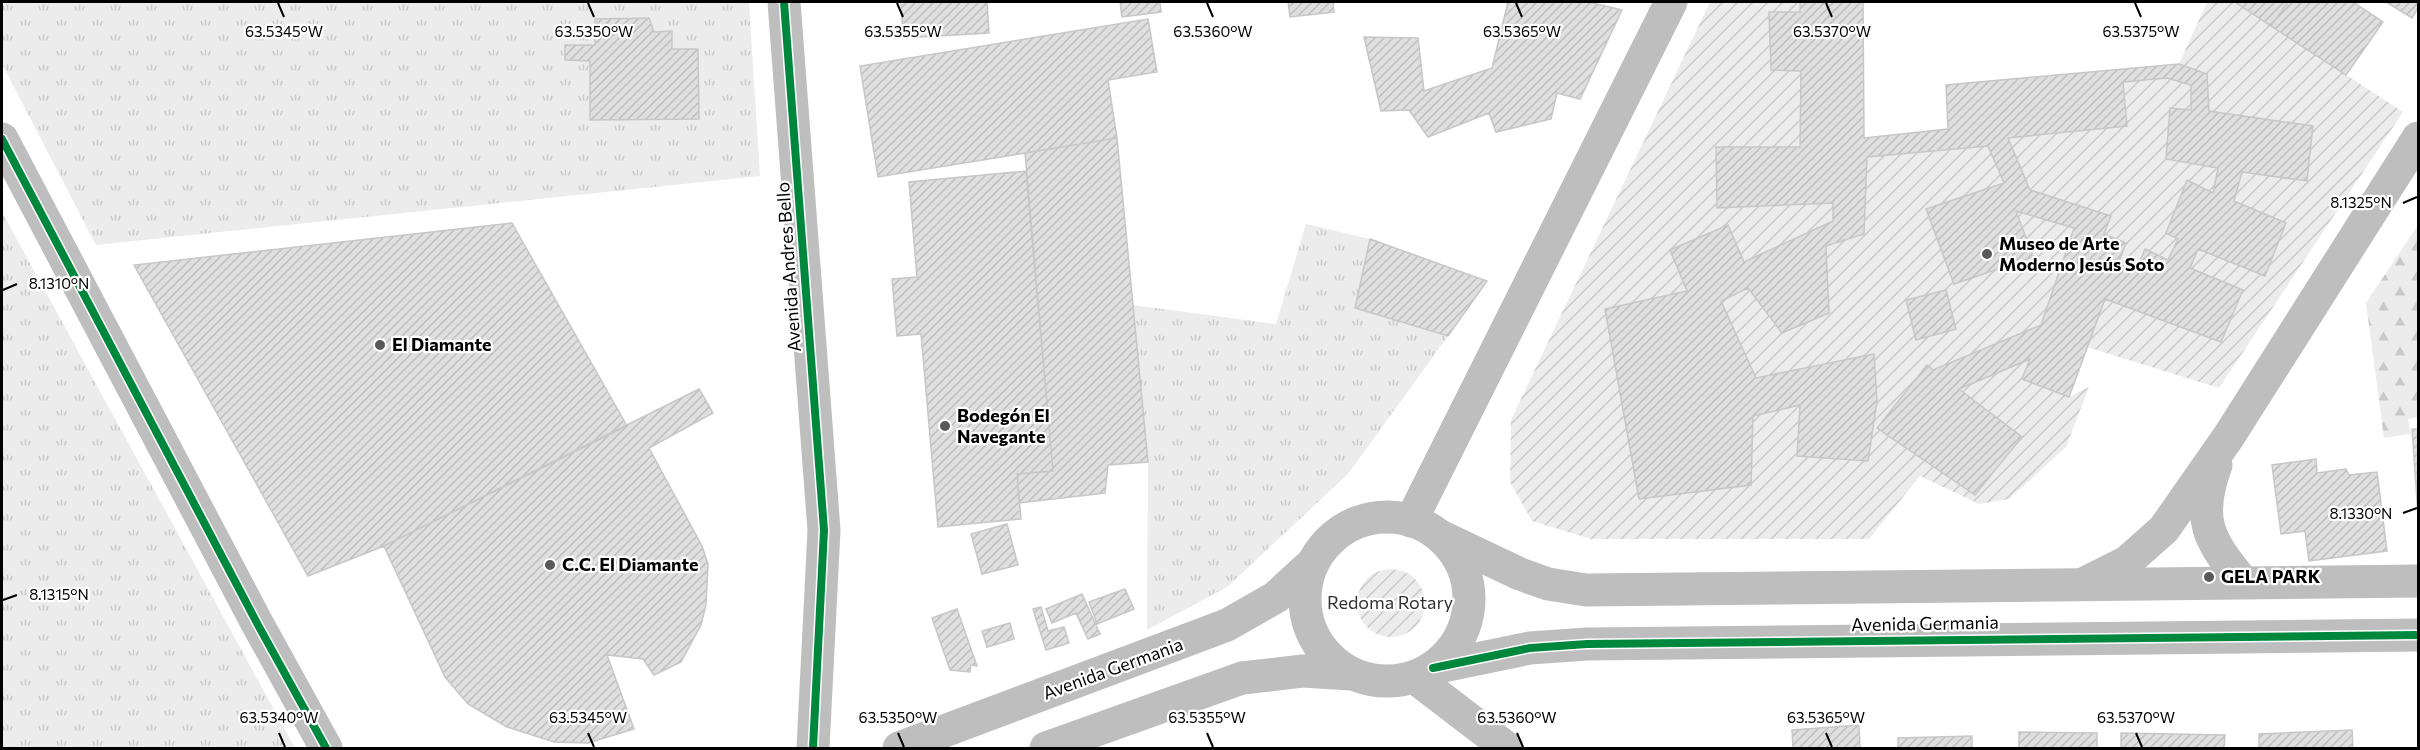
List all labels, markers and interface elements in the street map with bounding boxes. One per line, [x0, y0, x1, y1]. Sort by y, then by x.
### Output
text: 63.5345°W [245, 22, 323, 40]
text: 63.5350°W [555, 22, 633, 40]
text: 63.5355°W [864, 22, 942, 40]
text: 63.5360°W [1173, 22, 1253, 40]
text: 63.5365°W [1483, 22, 1561, 40]
text: 63.5370°W [1793, 22, 1871, 40]
text: 63.5375°W [2103, 22, 2179, 40]
street label: Avenida Andres Bello [771, 181, 805, 353]
text: 8.1325°N [2330, 193, 2392, 211]
place label: Museo de Arte Moderno Jesús Soto [1999, 232, 2165, 275]
marker: Museo de Arte Moderno Jesús Soto [1980, 247, 1994, 261]
text: 8.1310°N [29, 274, 89, 292]
place label: El Diamante [392, 333, 491, 355]
marker: El Diamante [373, 338, 387, 352]
place label: Bodegón El Navegante [957, 404, 1050, 447]
marker: Bodegón El Navegante [938, 419, 952, 433]
text: 8.1330°N [2330, 504, 2392, 522]
place label: C.C. El Diamante [562, 553, 699, 575]
marker: C.C. El Diamante [543, 558, 557, 572]
place label: GELA PARK [2221, 565, 2321, 587]
marker: GELA PARK [2202, 570, 2216, 584]
text: 8.1315°N [29, 585, 89, 603]
park label: Redoma Rotary [1327, 591, 1453, 613]
street label: Avenida Germania [1851, 611, 1999, 635]
street label: Avenida Germania [1039, 632, 1186, 704]
text: 63.5340°W [239, 708, 319, 726]
text: 63.5345°W [549, 708, 627, 726]
text: 63.5350°W [859, 708, 937, 726]
text: 63.5355°W [1168, 708, 1246, 726]
text: 63.5360°W [1477, 708, 1557, 726]
text: 63.5365°W [1787, 708, 1865, 726]
text: 63.5370°W [2097, 708, 2175, 726]

